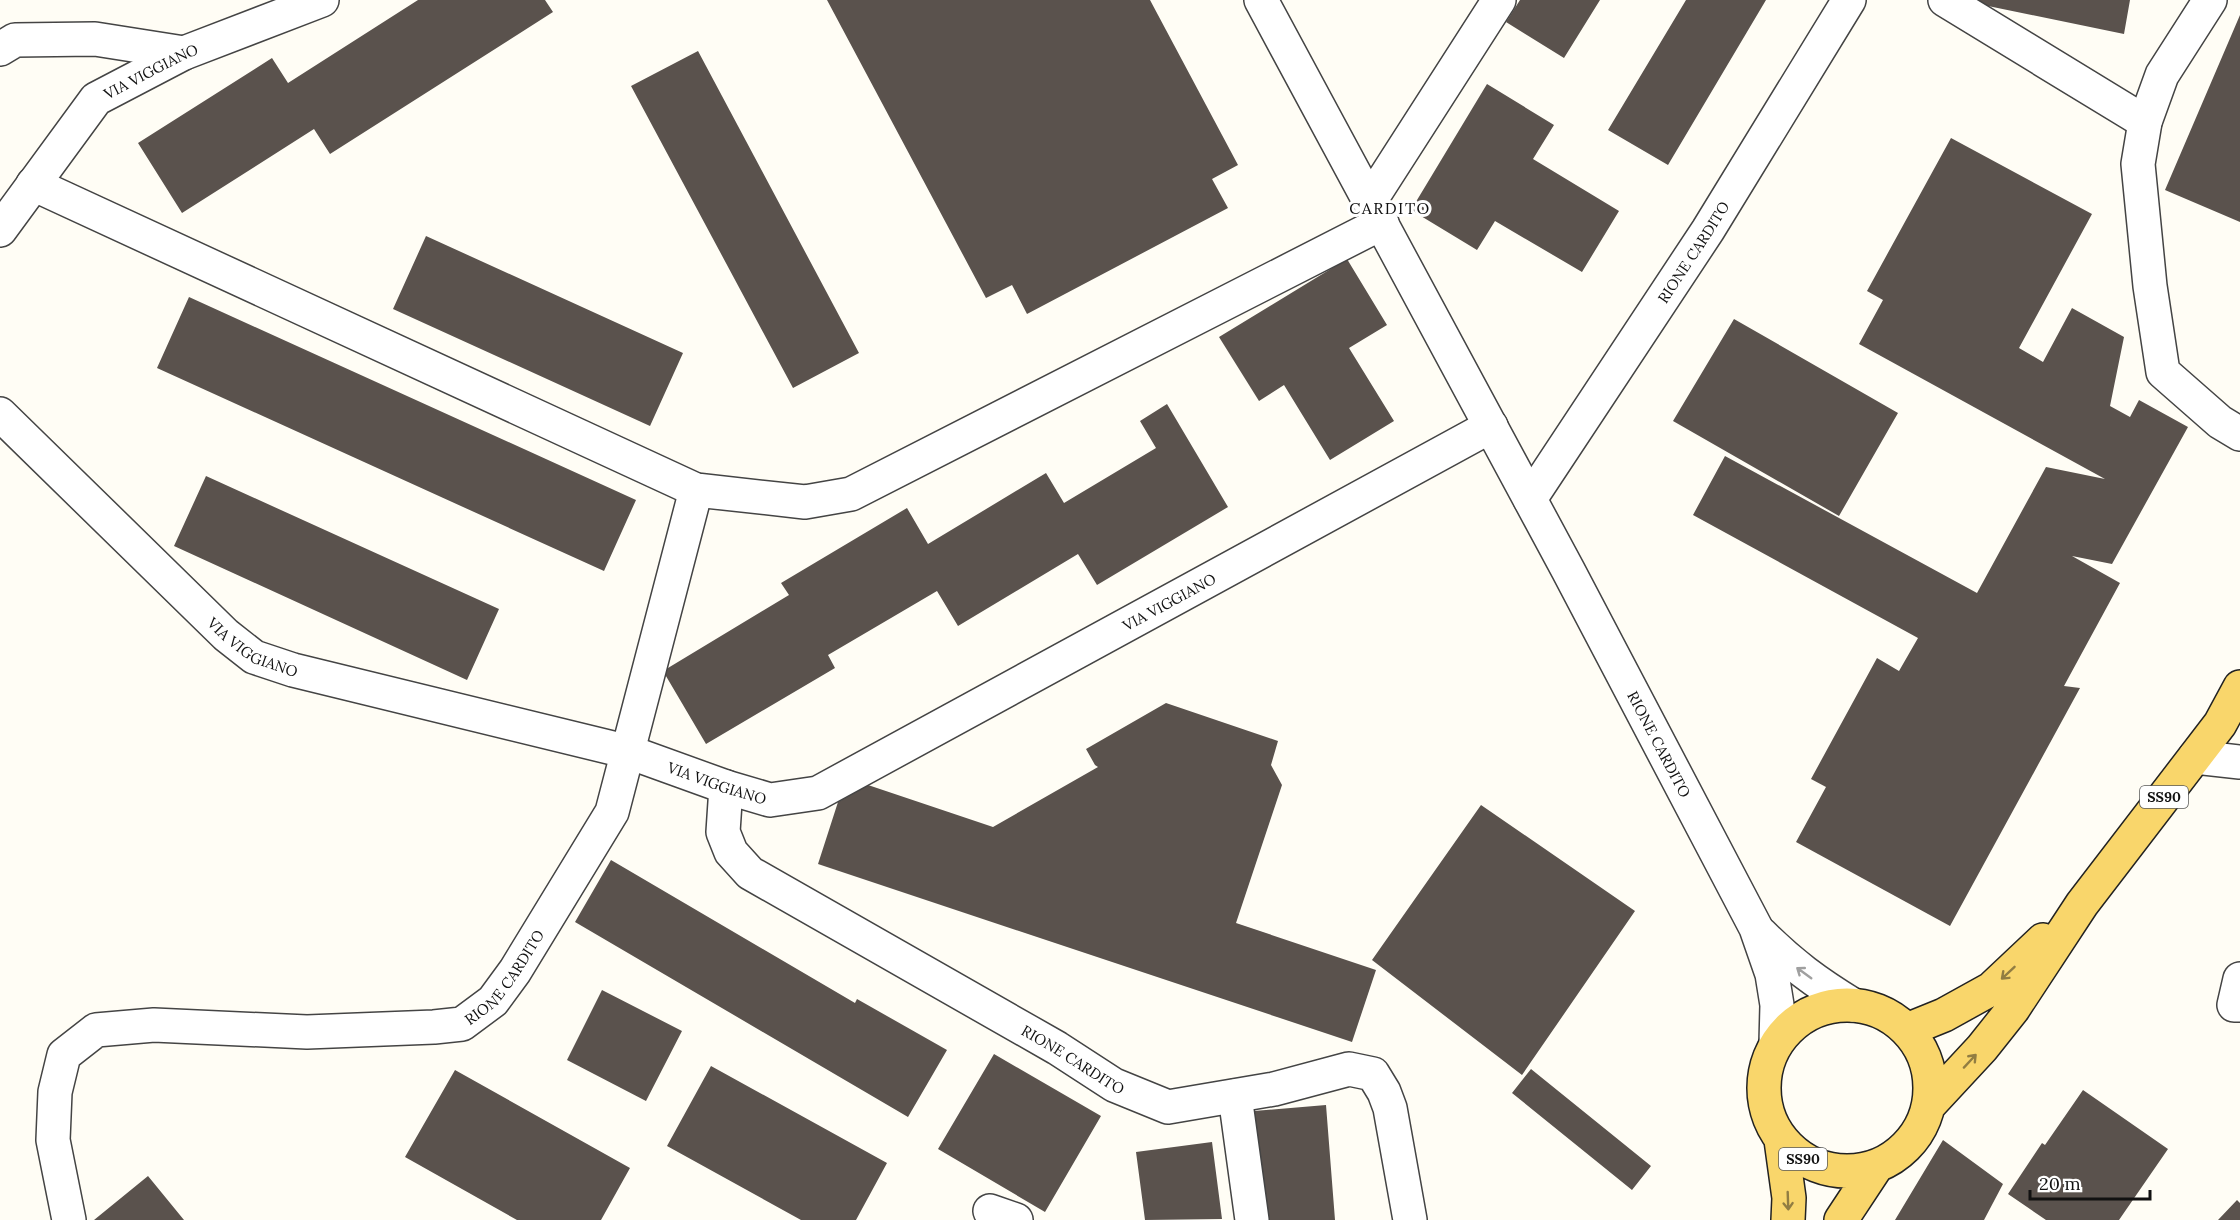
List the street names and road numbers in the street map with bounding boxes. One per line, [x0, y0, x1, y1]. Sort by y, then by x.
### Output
street label: VIA VIGGIANO [100, 39, 200, 103]
street label: RIONE CARDITO [1653, 197, 1733, 306]
street label: VIA VIGGIANO [1118, 568, 1219, 635]
street label: VIA VIGGIANO [203, 612, 301, 681]
street label: RIONE CARDITO [1624, 688, 1695, 801]
street label: VIA VIGGIANO [664, 757, 769, 808]
road number: SS90 [2140, 786, 2188, 808]
street label: RIONE CARDITO [461, 926, 548, 1028]
street label: RIONE CARDITO [1018, 1020, 1127, 1098]
road number: SS90 [1779, 1148, 1827, 1170]

